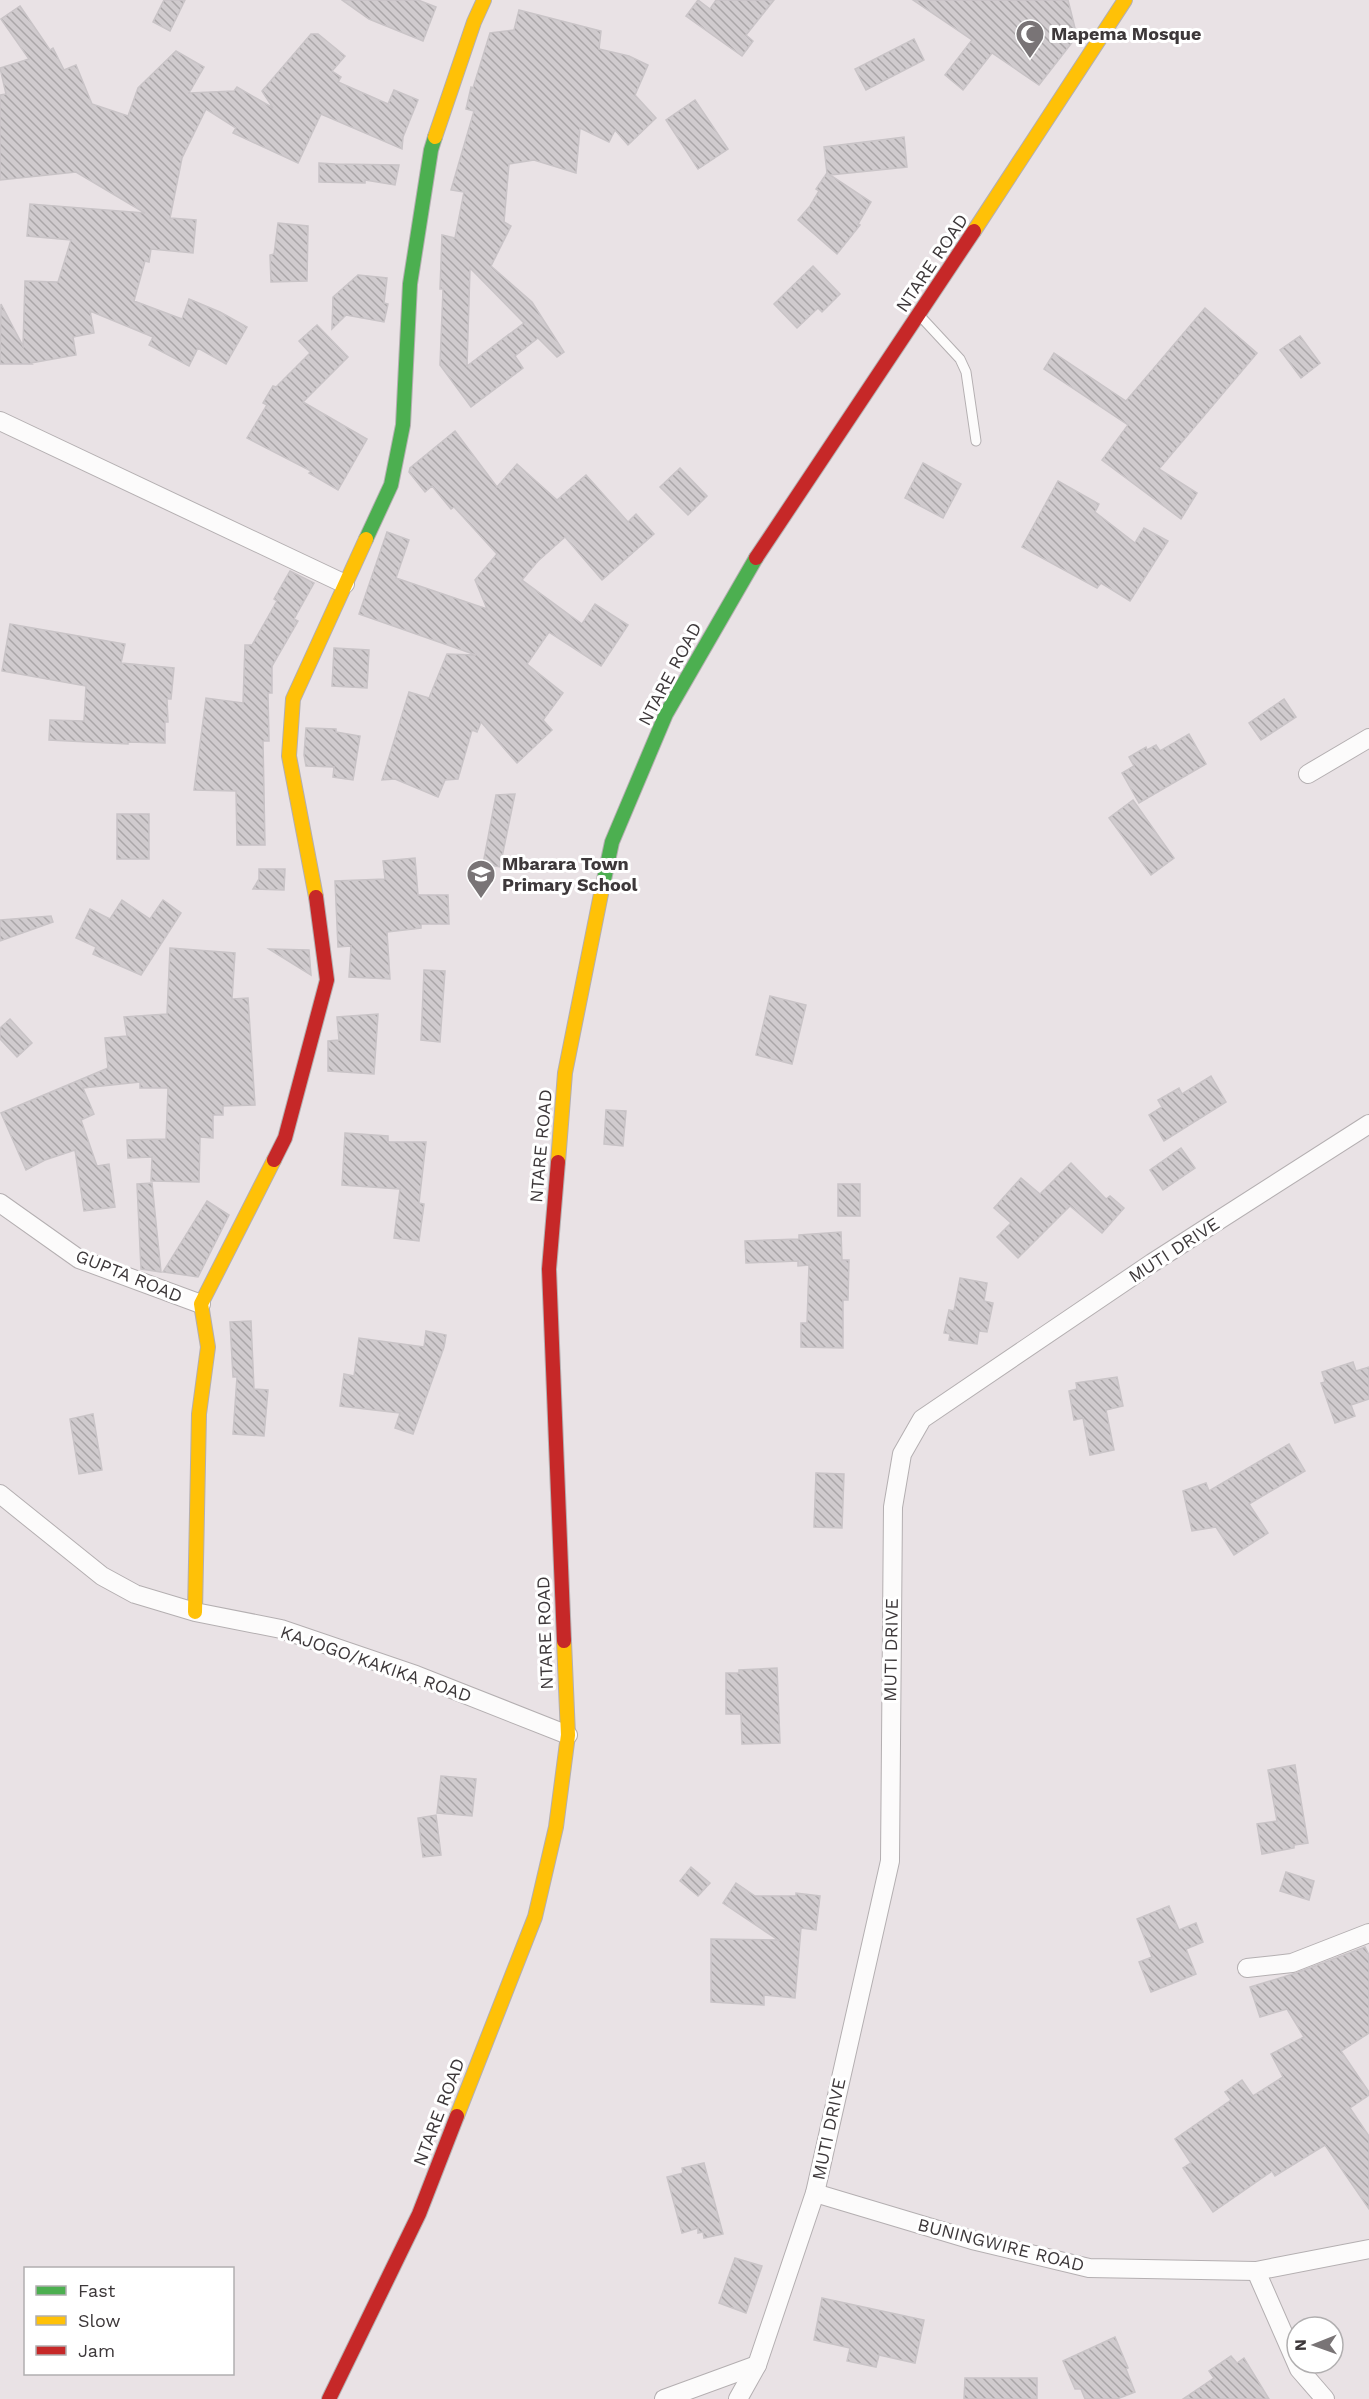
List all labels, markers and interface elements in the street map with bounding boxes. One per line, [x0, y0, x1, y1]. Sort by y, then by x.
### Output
mosque icon: Mapema Mosque [1014, 18, 1046, 60]
place label: Mapema Mosque [1051, 23, 1201, 44]
street label: NTARE ROAD [891, 210, 972, 316]
street label: NTARE ROAD [634, 619, 706, 729]
place label: Mbarara Town Primary School [502, 853, 638, 895]
school or university icon: Mbarara Town Primary School [465, 858, 497, 900]
street label: NTARE ROAD [525, 1088, 556, 1204]
street label: MUTI DRIVE [1124, 1212, 1223, 1287]
street label: GUPTA ROAD [73, 1245, 186, 1306]
street label: NTARE ROAD [532, 1576, 557, 1690]
street label: MUTI DRIVE [879, 1598, 902, 1702]
street label: KAJOGO/KAKIKA ROAD [278, 1621, 475, 1706]
street label: NTARE ROAD [408, 2055, 469, 2169]
street label: MUTI DRIVE [807, 2076, 850, 2182]
street label: BUNINGWIRE ROAD [916, 2214, 1087, 2275]
legend [24, 2267, 234, 2375]
text: Fast [78, 2280, 116, 2301]
text: Slow [78, 2310, 121, 2331]
north arrow [1285, 2315, 1345, 2375]
text: N [1291, 2339, 1310, 2351]
text: Jam [78, 2340, 115, 2361]

